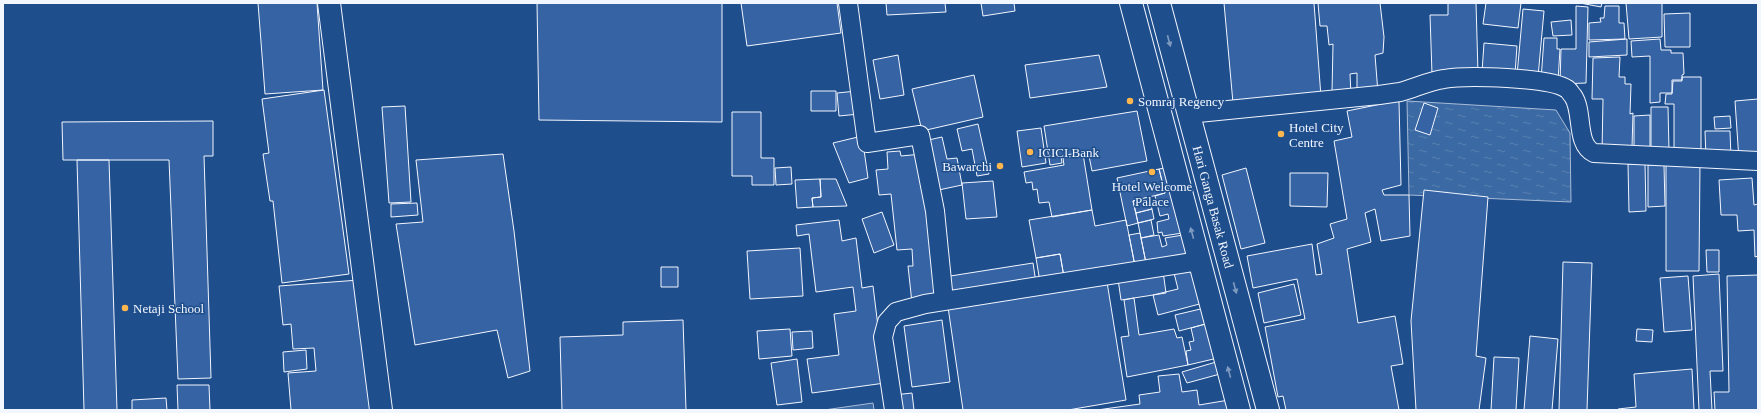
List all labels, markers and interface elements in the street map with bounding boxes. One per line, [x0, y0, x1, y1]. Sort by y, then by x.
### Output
one-way arrow [1166, 35, 1172, 47]
place label: Somraj Regency [1138, 94, 1225, 109]
marker: Somraj Regency [1125, 96, 1135, 106]
place label: Hotel City Centre [1289, 120, 1344, 150]
marker: Hotel City Centre [1276, 129, 1286, 139]
street label: Hari Ganga Basak Road [1190, 144, 1237, 270]
place label: ICICI Bank [1038, 145, 1100, 160]
marker: ICICI Bank [1025, 147, 1035, 157]
place label: Bawarchi [942, 159, 992, 174]
marker: Bawarchi [995, 161, 1005, 171]
marker: Hotel Welcome Palace [1147, 167, 1157, 177]
place label: Hotel Welcome Palace [1112, 179, 1193, 209]
one-way arrow [1189, 227, 1195, 239]
one-way arrow [1232, 282, 1238, 294]
place label: Netaji School [133, 301, 205, 316]
marker: Netaji School [120, 303, 130, 313]
one-way arrow [1225, 366, 1231, 379]

